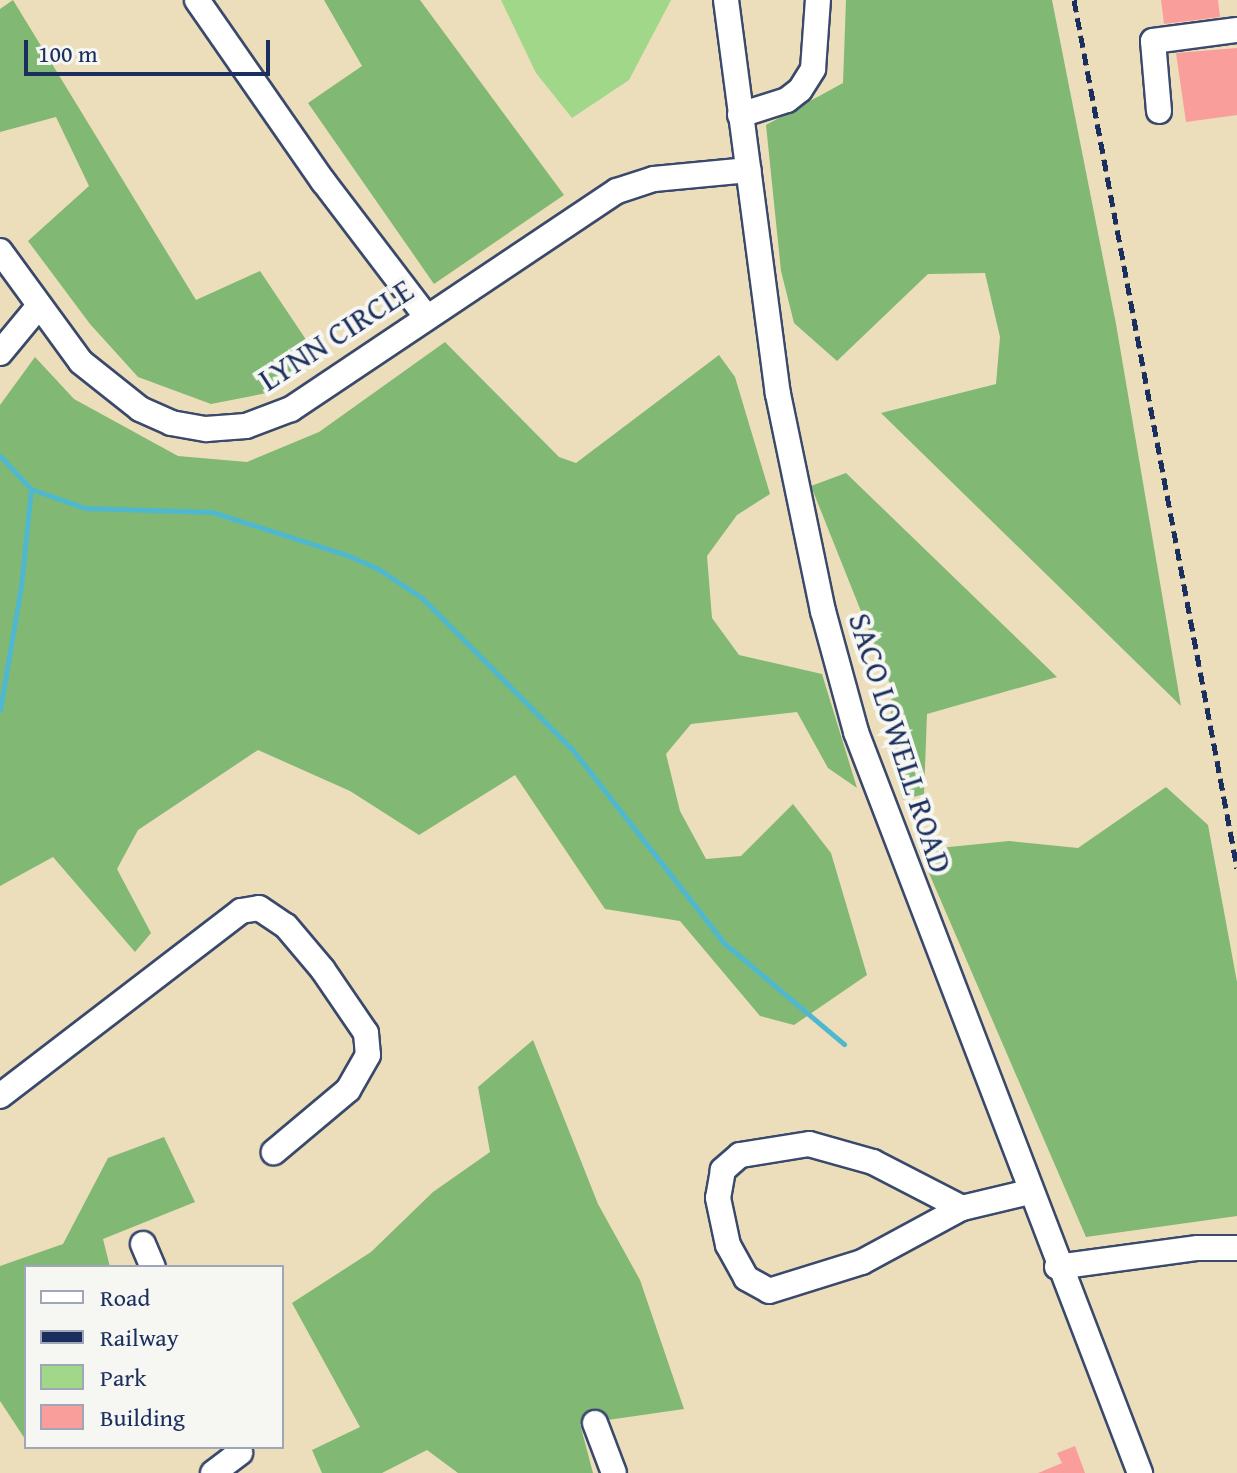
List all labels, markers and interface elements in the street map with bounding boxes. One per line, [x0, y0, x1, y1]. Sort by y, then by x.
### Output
scale bar [28, 24, 274, 74]
text: 100 m [38, 36, 98, 71]
street label: LYNN CIRCLE [252, 271, 420, 399]
street label: SACO LOWELL ROAD [840, 608, 960, 878]
legend [24, 1265, 284, 1449]
text: Road [100, 1280, 150, 1315]
text: Railway [100, 1320, 179, 1355]
text: Park [100, 1360, 146, 1395]
text: Building [100, 1400, 185, 1435]

